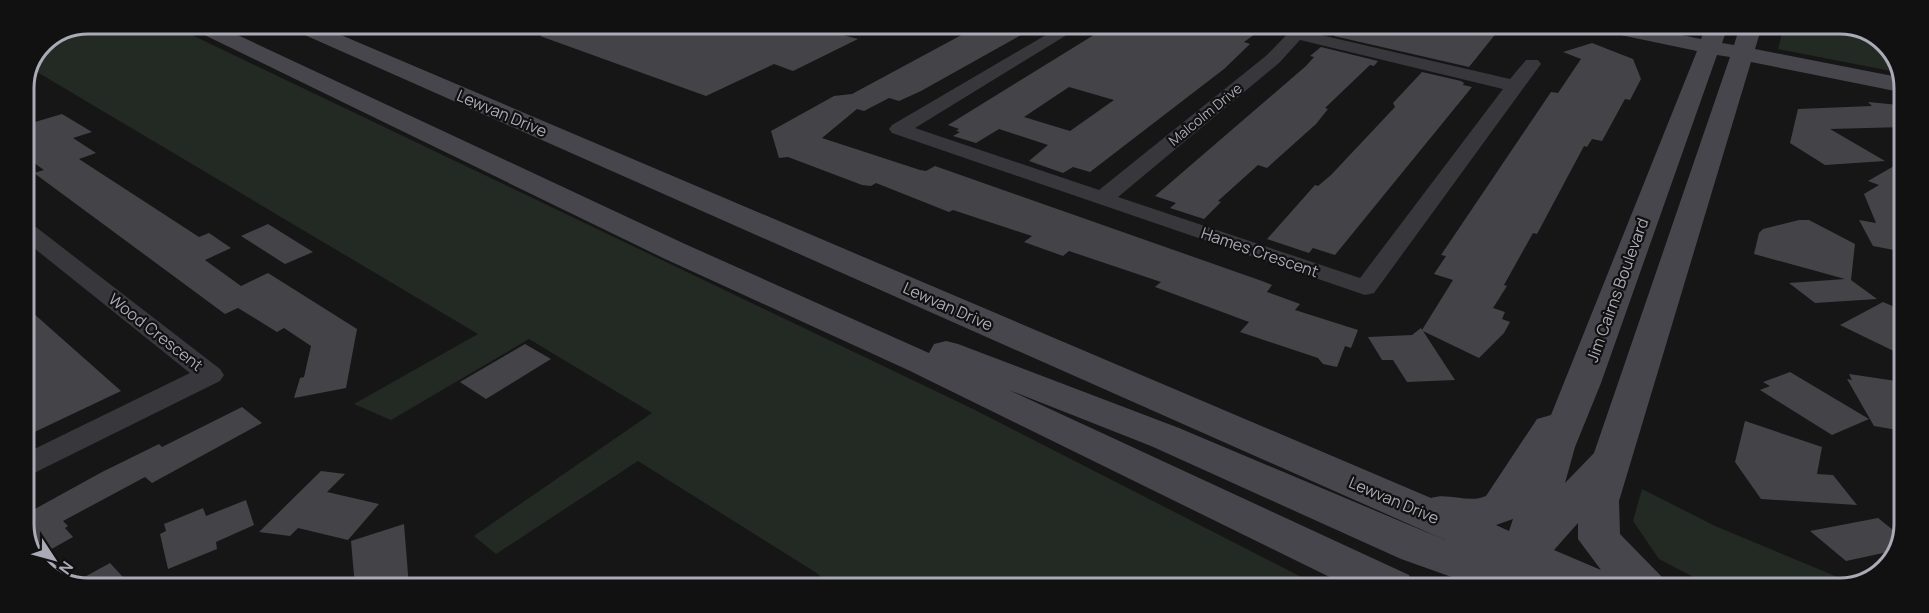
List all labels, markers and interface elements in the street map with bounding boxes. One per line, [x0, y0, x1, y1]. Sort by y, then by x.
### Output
street label: Malcolm Drive [1164, 79, 1246, 149]
street label: Lewvan Drive [453, 84, 551, 142]
street label: Jim Cairns Boulevard [1581, 215, 1653, 365]
street label: Hames Crescent [1198, 222, 1322, 282]
street label: Lewvan Drive [900, 276, 996, 336]
street label: Wood Crescent [104, 288, 208, 376]
street label: Lewvan Drive [1345, 471, 1443, 529]
north arrow [24, 529, 84, 589]
text: N [54, 557, 78, 579]

